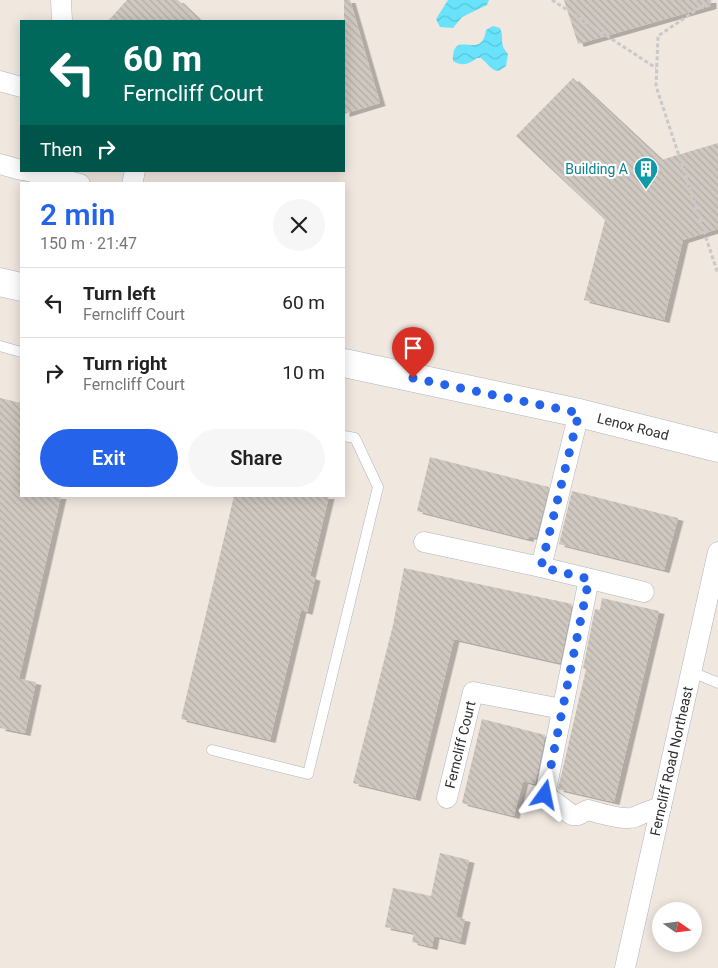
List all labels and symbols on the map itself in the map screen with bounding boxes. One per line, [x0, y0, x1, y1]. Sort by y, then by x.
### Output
building icon: Building A [633, 156, 659, 190]
place label: Building A [565, 161, 628, 177]
pin [392, 327, 434, 378]
street label: Lenox Road [596, 410, 670, 443]
street label: Ferncliff Road Northeast [647, 684, 696, 837]
street label: Ferncliff Court [442, 699, 479, 790]
position arrow [518, 768, 570, 820]
north arrow [652, 902, 702, 952]

